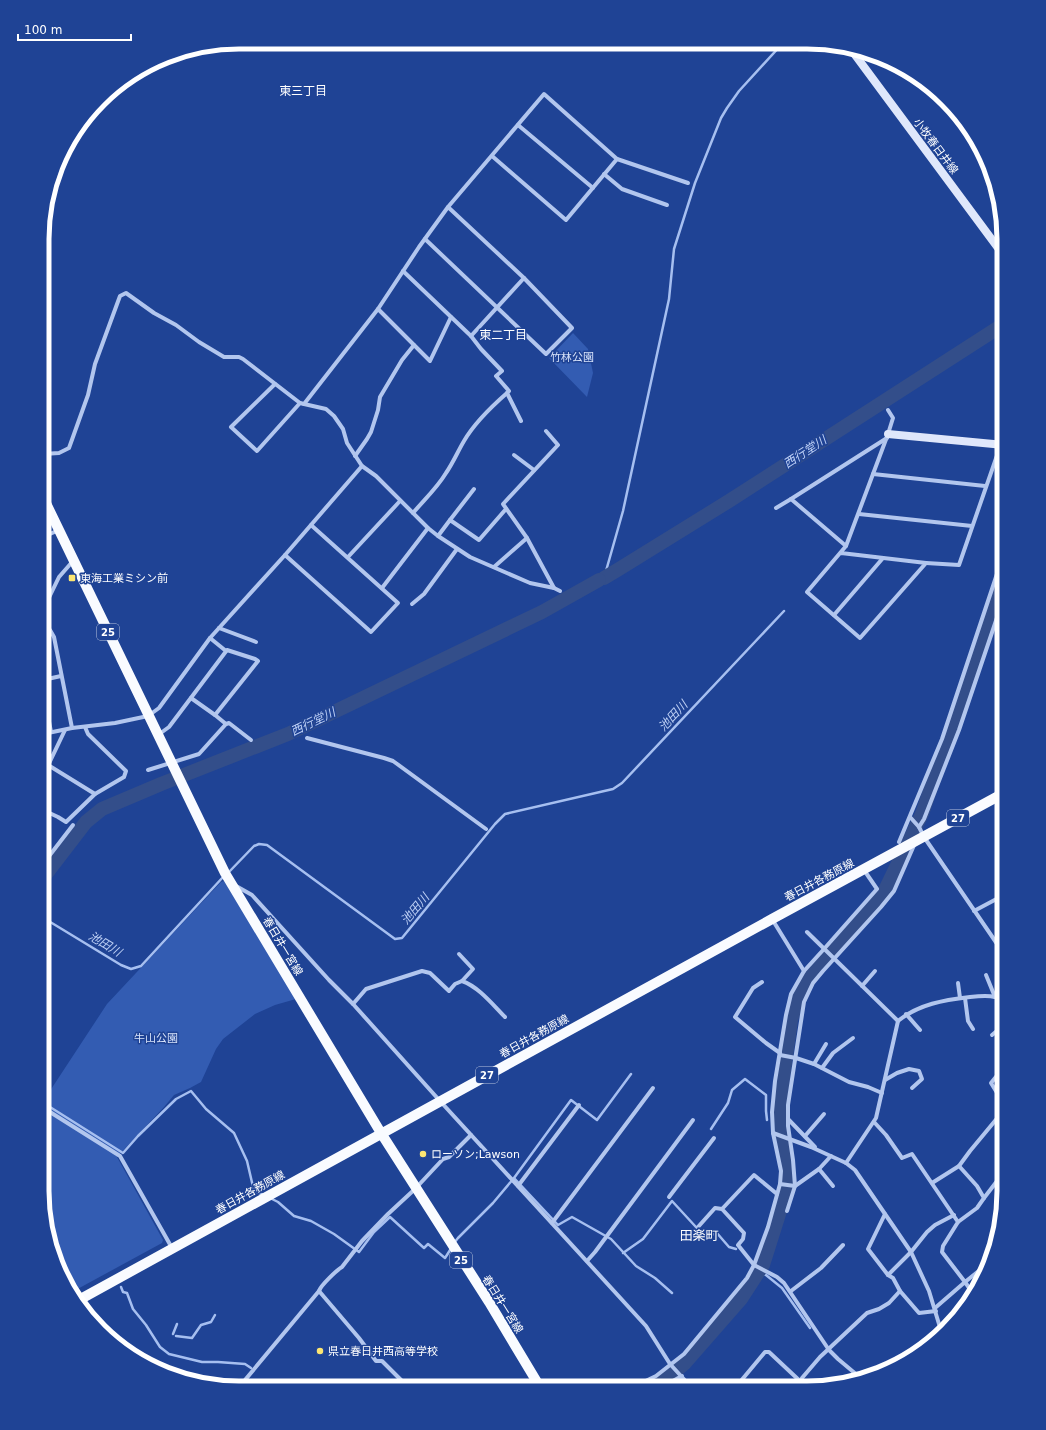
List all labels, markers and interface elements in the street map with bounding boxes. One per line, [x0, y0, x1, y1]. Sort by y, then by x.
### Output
scale bar [18, 16, 131, 42]
text: 100 m [24, 23, 62, 37]
district label: 東三丁目 [279, 84, 327, 98]
street label: 小牧春日井線 [911, 116, 961, 177]
district label: 東二丁目 [479, 328, 527, 342]
park label: 竹林公園 [550, 351, 594, 364]
water label: 西行堂川 [781, 432, 831, 471]
place label: 東海工業ミシン前 [80, 572, 168, 585]
marker: 東海工業ミシン前 [67, 573, 77, 583]
road number: 25 [97, 624, 119, 640]
water label: 池田川 [656, 697, 692, 734]
water label: 西行堂川 [288, 704, 339, 739]
road number: 27 [947, 810, 969, 826]
street label: 春日井各務原線 [782, 857, 856, 904]
water label: 池田川 [398, 889, 433, 927]
street label: 春日井一宮線 [260, 915, 305, 978]
water label: 池田川 [86, 929, 126, 960]
street label: 春日井各務原線 [497, 1012, 571, 1061]
park label: 牛山公園 [134, 1032, 178, 1045]
road number: 27 [476, 1067, 498, 1083]
place label: ローソン;Lawson [431, 1148, 520, 1161]
marker: ローソン;Lawson [418, 1149, 428, 1159]
street label: 春日井各務原線 [213, 1168, 287, 1217]
district label: 田楽町 [679, 1228, 719, 1243]
road number: 25 [450, 1252, 472, 1268]
street label: 春日井一宮線 [480, 1273, 526, 1336]
place label: 県立春日井西高等学校 [328, 1345, 438, 1358]
marker: 県立春日井西高等学校 [315, 1346, 325, 1356]

